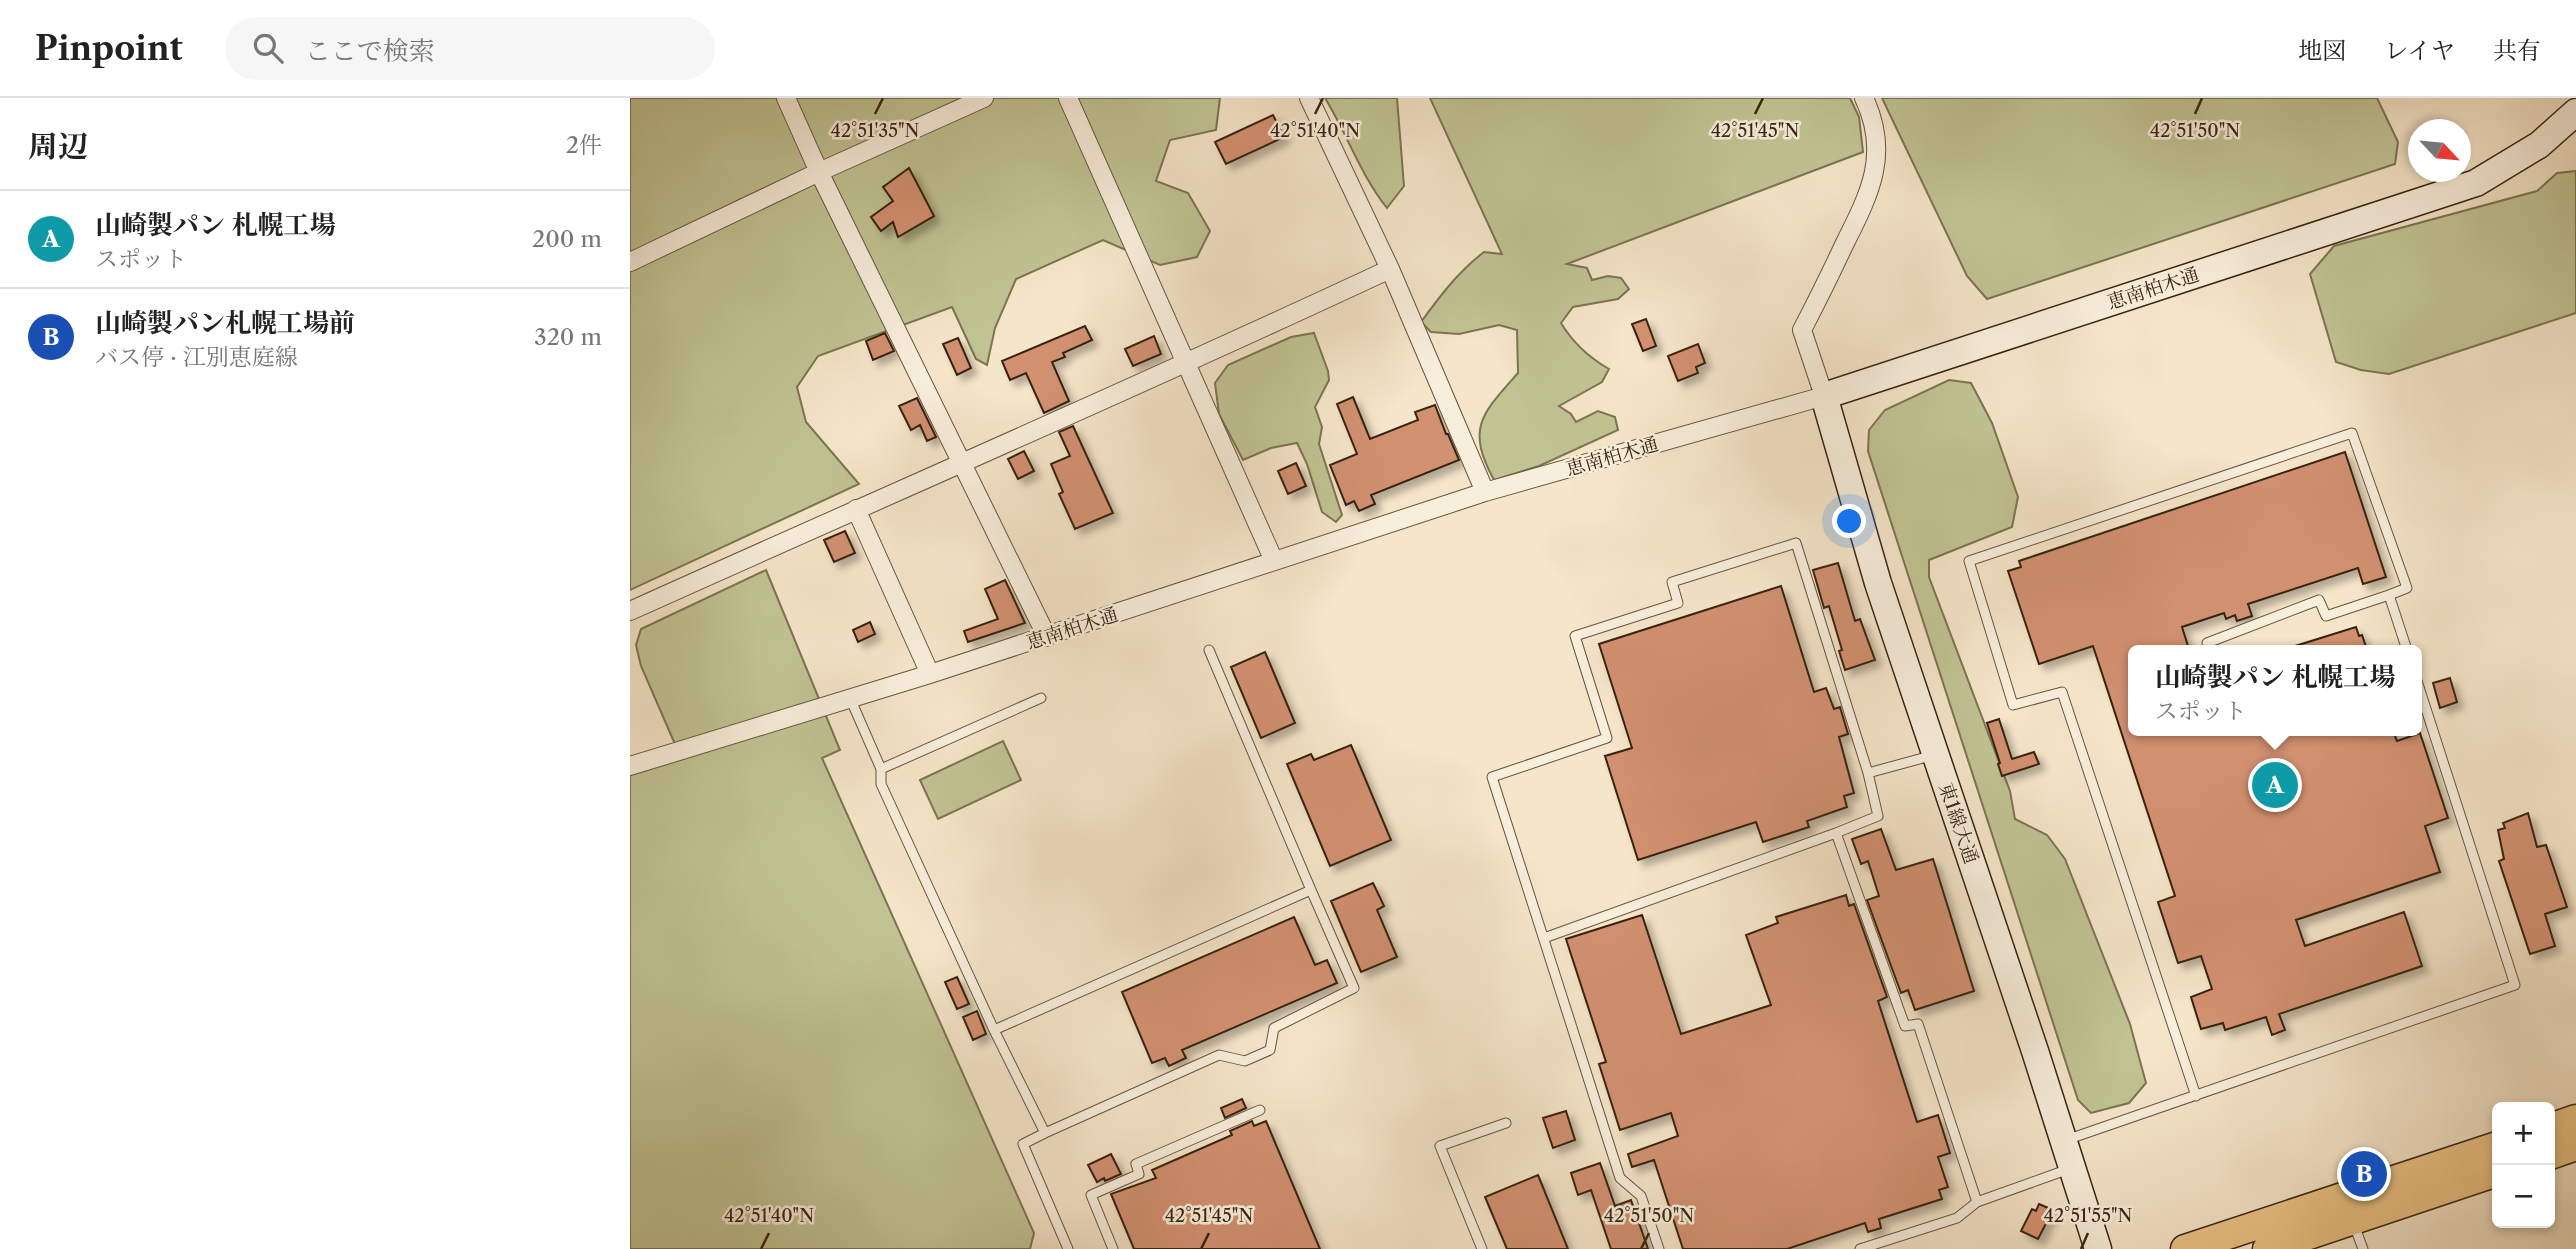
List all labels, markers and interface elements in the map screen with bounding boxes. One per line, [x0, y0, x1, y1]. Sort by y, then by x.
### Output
search box [225, 17, 715, 80]
text: Pinpoint [35, 28, 183, 69]
icon: search [249, 29, 287, 67]
text: ここで検索 [305, 35, 435, 67]
text: 地図 [2298, 36, 2346, 65]
text: レイヤ [2384, 36, 2455, 65]
text: 共有 [2493, 36, 2541, 65]
north arrow [2408, 119, 2471, 182]
text: 42°51'35"N [831, 120, 920, 142]
text: 42°51'40"N [1270, 120, 1360, 142]
text: 42°51'45"N [1711, 120, 1799, 142]
text: 42°51'50"N [2150, 120, 2240, 142]
text: 周辺 [28, 128, 88, 165]
text: 2件 [566, 131, 602, 159]
text: 山崎製パン 札幌工場 [95, 209, 336, 241]
text: A [42, 225, 60, 253]
text: 200 m [532, 225, 602, 253]
text: スポット [95, 245, 187, 273]
street label: 恵南柏木通 [2104, 263, 2202, 314]
text: 山崎製パン札幌工場前 [95, 307, 355, 339]
text: B [42, 323, 60, 351]
text: 320 m [534, 323, 602, 351]
text: バス停 · 江別恵庭線 [95, 343, 298, 371]
street label: 恵南柏木通 [1563, 432, 1661, 481]
your location [1832, 504, 1866, 538]
street label: 恵南柏木通 [1023, 603, 1121, 654]
popup [2128, 645, 2422, 736]
text: 山崎製パン 札幌工場 [2155, 661, 2395, 693]
text: スポット [2155, 697, 2247, 725]
pin: A [2252, 759, 2298, 811]
street label: 東1線大通 [1934, 780, 1983, 867]
map controls [2492, 1102, 2555, 1228]
button: + [2492, 1102, 2555, 1165]
pin: B [2341, 1148, 2387, 1200]
button: − [2492, 1165, 2555, 1228]
text: 42°51'40"N [724, 1205, 814, 1227]
text: 42°51'45"N [1165, 1205, 1253, 1227]
text: 42°51'50"N [1604, 1205, 1694, 1227]
text: 42°51'55"N [2044, 1205, 2133, 1227]

